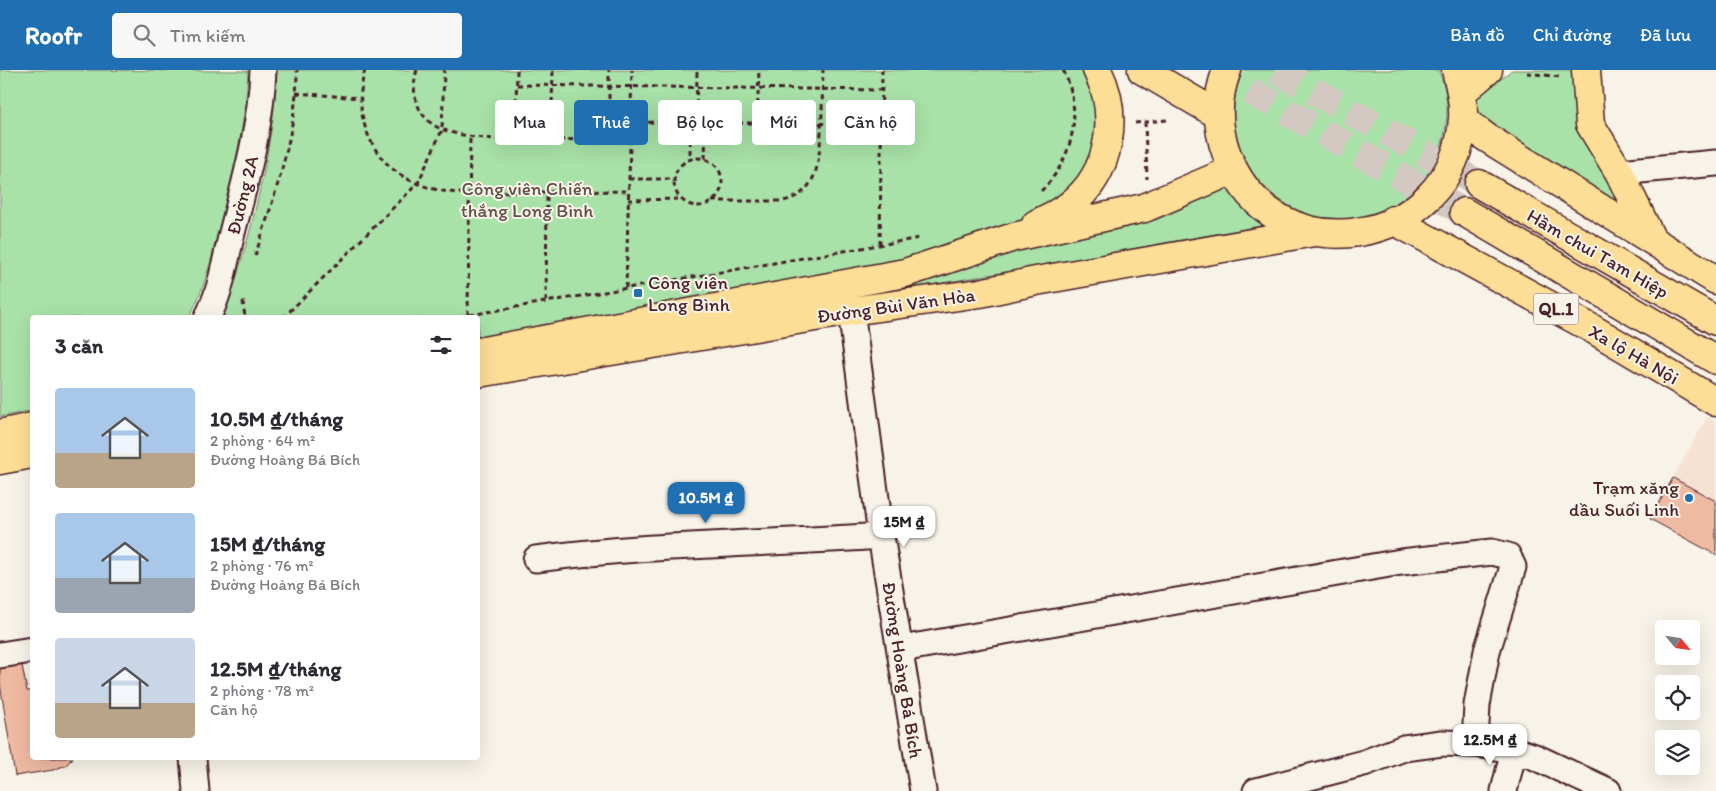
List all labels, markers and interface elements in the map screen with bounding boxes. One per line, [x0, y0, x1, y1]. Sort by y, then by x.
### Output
search box [112, 13, 462, 58]
text: Roofr [25, 21, 82, 50]
icon: search [130, 21, 158, 49]
text: Tìm kiếm [170, 24, 245, 47]
text: Bản đồ [1450, 24, 1505, 46]
text: Chỉ đường [1533, 24, 1612, 46]
text: Đã lưu [1640, 24, 1691, 46]
chip: Mua [495, 100, 564, 145]
chip: Thuê [574, 100, 648, 145]
chip: Bộ lọc [658, 100, 742, 145]
chip: Mới [752, 100, 816, 145]
chip: Căn hộ [826, 100, 915, 145]
street label: Đường 2A [222, 153, 263, 237]
park label: Công viên Chiến thắng Long Bình [461, 177, 593, 222]
street label: Hầm chui Tam Hiệp [1523, 204, 1673, 303]
place label: Công viên Long Bình [648, 271, 731, 316]
street label: Đường Bùi Văn Hòa [816, 283, 977, 328]
marker: Công viên Long Bình [632, 287, 644, 299]
road number: QL.1 [1534, 293, 1578, 324]
street label: Xa lộ Hà Nội [1585, 319, 1683, 390]
icon: filters [427, 331, 455, 359]
text: 3 căn [55, 333, 103, 358]
text: 10.5M ₫/tháng [210, 406, 343, 431]
icon: home [95, 408, 155, 468]
text: 2 phòng · 64 m² [210, 431, 315, 450]
text: Đường Hoàng Bá Bích [210, 450, 360, 469]
place label: Trạm xăng dầu Suối Linh [1569, 476, 1679, 521]
pin: 10.5M ₫ [660, 482, 752, 524]
text: 10.5M ₫ [679, 488, 733, 507]
marker: Trạm xăng dầu Suối Linh [1683, 492, 1695, 504]
pin: 15M ₫ [869, 506, 939, 548]
text: 15M ₫ [883, 512, 925, 531]
text: 15M ₫/tháng [210, 531, 325, 556]
icon: home [95, 533, 155, 593]
text: 2 phòng · 76 m² [210, 556, 314, 575]
text: Đường Hoàng Bá Bích [210, 575, 360, 594]
street label: Đường Hoàng Bá Bích [877, 580, 928, 760]
north arrow [1655, 620, 1700, 665]
map controls [1655, 620, 1700, 775]
text: 12.5M ₫/tháng [210, 656, 341, 681]
icon: home [95, 658, 155, 718]
button: locate [1655, 675, 1700, 720]
text: 2 phòng · 78 m² [210, 681, 314, 700]
text: Căn hộ [210, 700, 258, 719]
pin: 12.5M ₫ [1444, 724, 1536, 766]
text: 12.5M ₫ [1463, 730, 1517, 749]
button: layers [1655, 730, 1700, 775]

